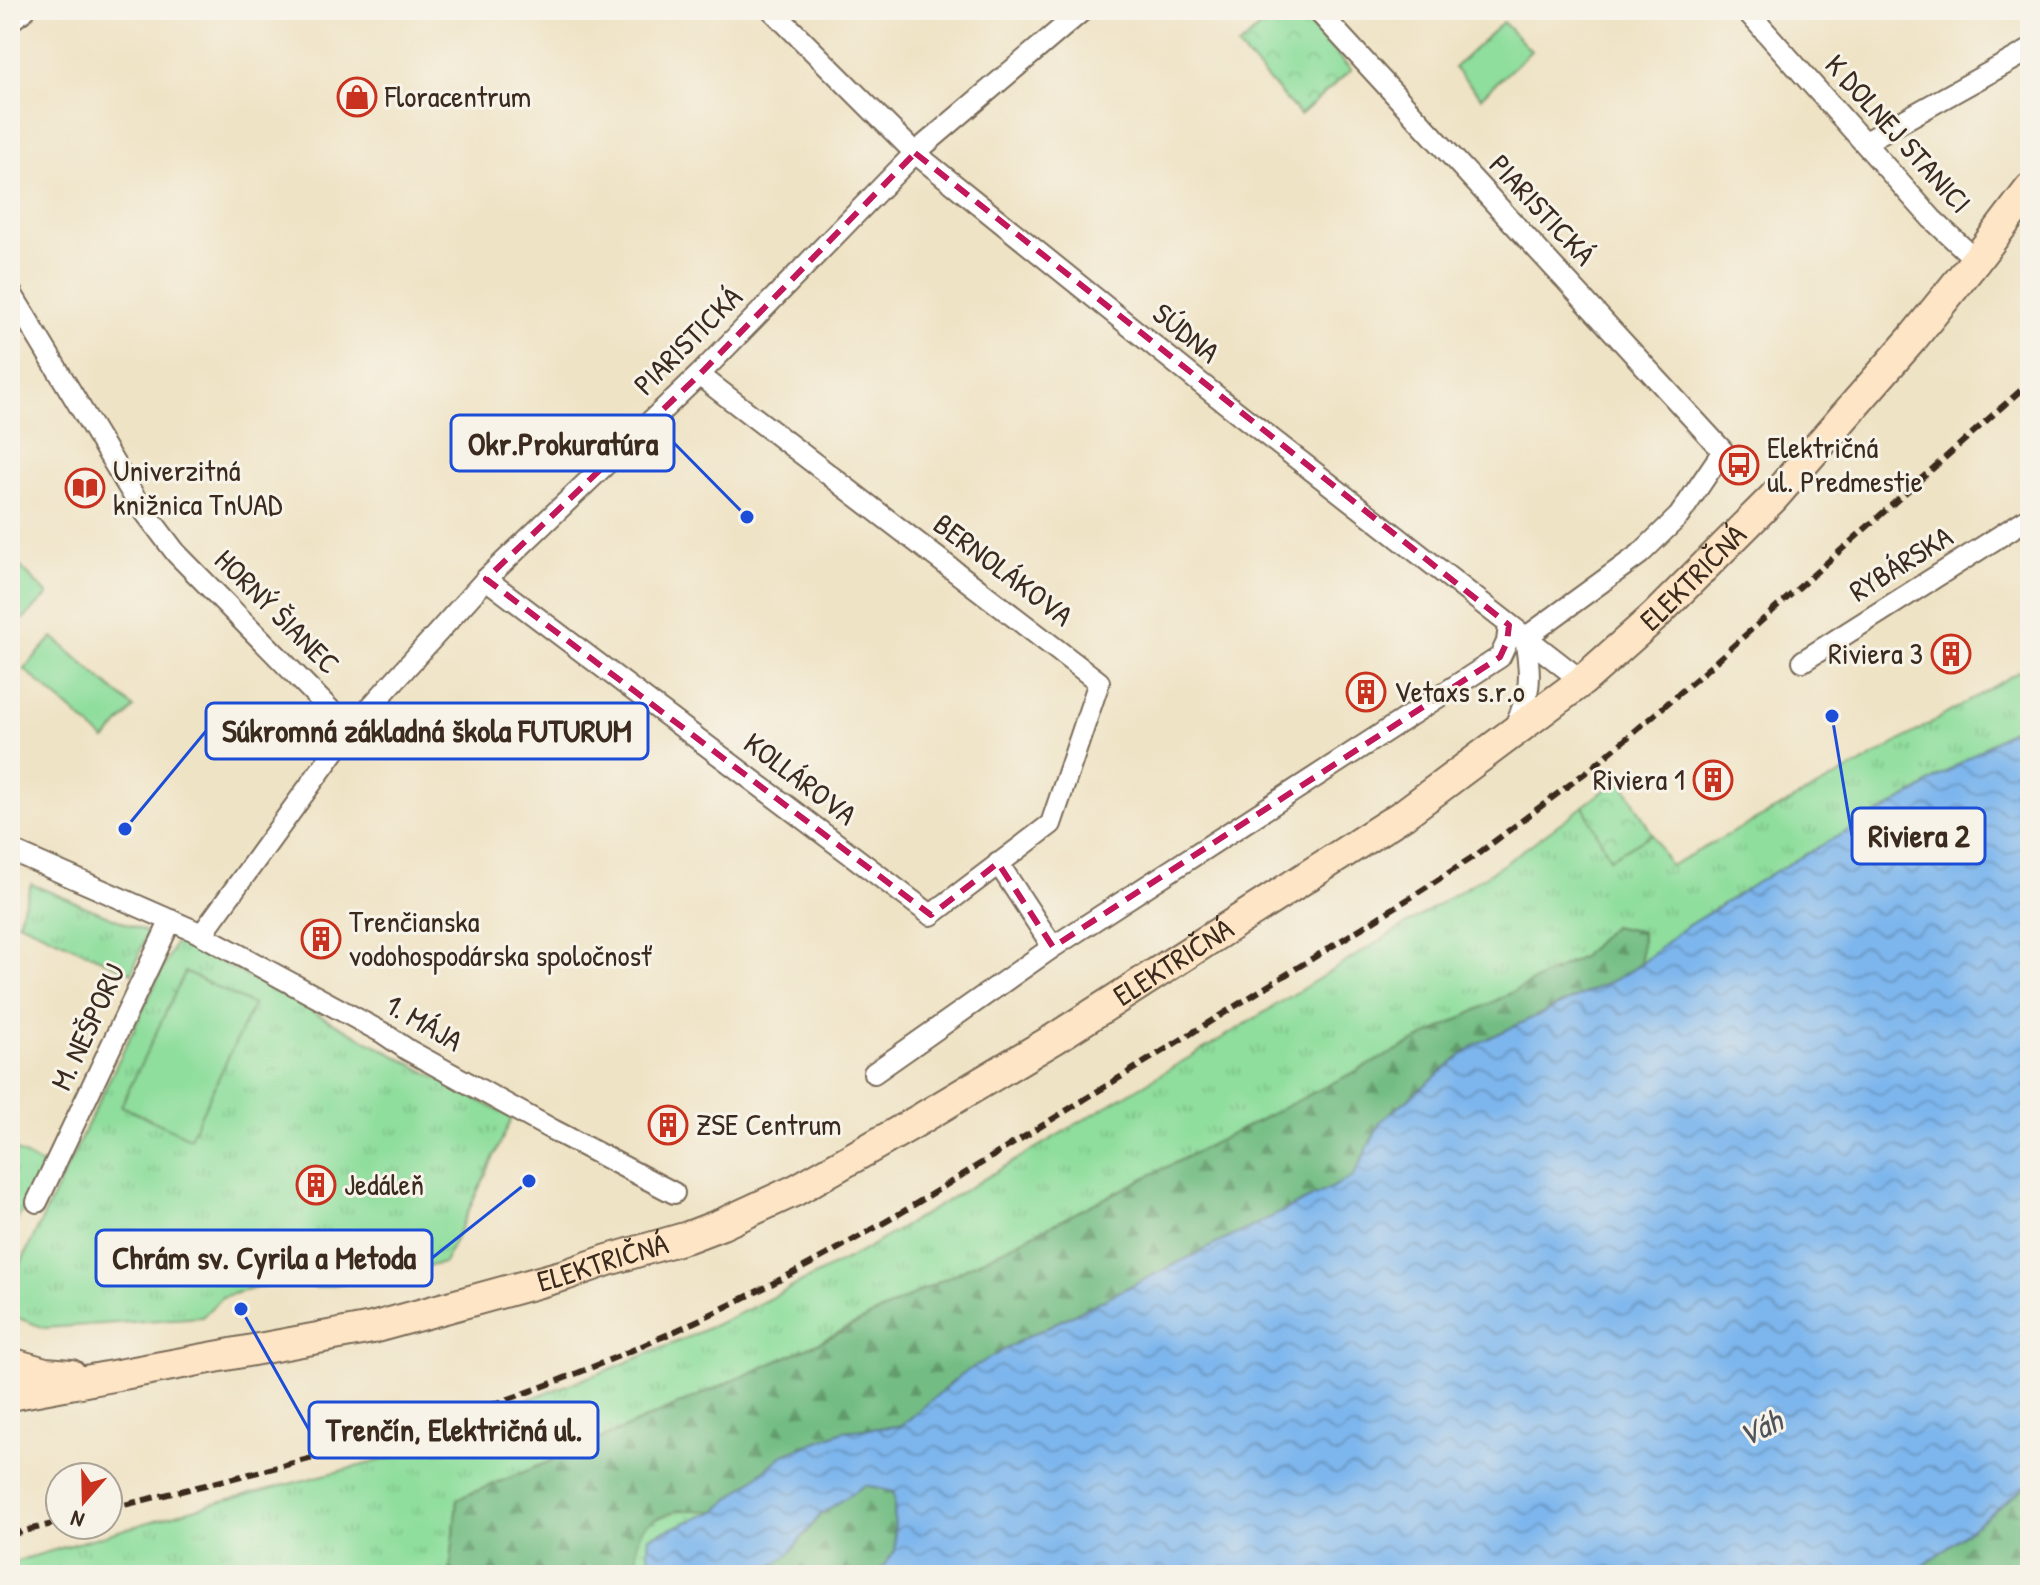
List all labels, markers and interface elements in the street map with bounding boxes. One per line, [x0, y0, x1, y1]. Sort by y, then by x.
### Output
street label: K DOLNEJ STANICI [1817, 45, 1981, 221]
shop icon: Floracentrum [336, 76, 378, 118]
place label: Floracentrum [384, 76, 531, 116]
street label: PIARISTICKÁ [1481, 145, 1605, 274]
street label: PIARISTICKÁ [624, 277, 751, 403]
street label: SÚDNA [1145, 293, 1229, 372]
callout: Okr.Prokuratúra [451, 415, 674, 471]
text: Okr.Prokuratúra [468, 422, 659, 465]
place label: Električná ul. Predmestie [1767, 427, 1923, 501]
bus stop icon: Električná ul. Predmestie [1718, 444, 1760, 486]
place label: Univerzitná knižnica TnUAD [113, 450, 283, 524]
library icon: Univerzitná knižnica TnUAD [64, 467, 106, 509]
street label: BERNOLÁKOVA [926, 504, 1082, 635]
street label: ELEKTRIČNÁ [1631, 515, 1755, 639]
street label: RYBÁRSKA [1841, 516, 1960, 610]
street label: HORNÝ ŠIANEC [206, 540, 349, 683]
place label: Riviera 3 [1828, 633, 1923, 673]
building icon: Riviera 3 [1930, 633, 1972, 675]
building icon: Vetaxs s.r.o [1345, 671, 1387, 713]
place label: Vetaxs s.r.o [1394, 671, 1525, 711]
callout: Súkromná základná škola FUTURUM [206, 703, 648, 759]
text: Súkromná základná škola FUTURUM [222, 709, 632, 752]
street label: KOLLÁROVA [736, 723, 865, 834]
place label: Riviera 1 [1593, 759, 1685, 799]
building icon: Riviera 1 [1692, 759, 1734, 801]
callout: Riviera 2 [1852, 808, 1985, 864]
text: Riviera 2 [1868, 814, 1971, 857]
place label: Trenčianska vodohospodárska spoločnosť [349, 901, 653, 975]
street label: ELEKTRIČNÁ [1105, 908, 1241, 1015]
building icon: Trenčianska vodohospodárska spoločnosť [300, 918, 342, 960]
street label: M. NEŠPORU [40, 957, 134, 1096]
street label: 1. MÁJA [379, 984, 471, 1060]
building icon: ZSE Centrum [647, 1104, 689, 1146]
place label: ZSE Centrum [696, 1104, 841, 1144]
building icon: Jedáleň [295, 1164, 337, 1206]
place label: Jedáleň [344, 1164, 424, 1204]
street label: ELEKTRIČNÁ [533, 1223, 673, 1301]
callout: Chrám sv. Cyrila a Metoda [96, 1230, 432, 1286]
text: Chrám sv. Cyrila a Metoda [112, 1236, 416, 1280]
water label: Váh [1731, 1397, 1791, 1457]
callout: Trenčín, Električná ul. [309, 1402, 598, 1458]
text: Trenčín, Električná ul. [325, 1408, 582, 1451]
north arrow [44, 1461, 124, 1541]
text: N [66, 1504, 88, 1536]

